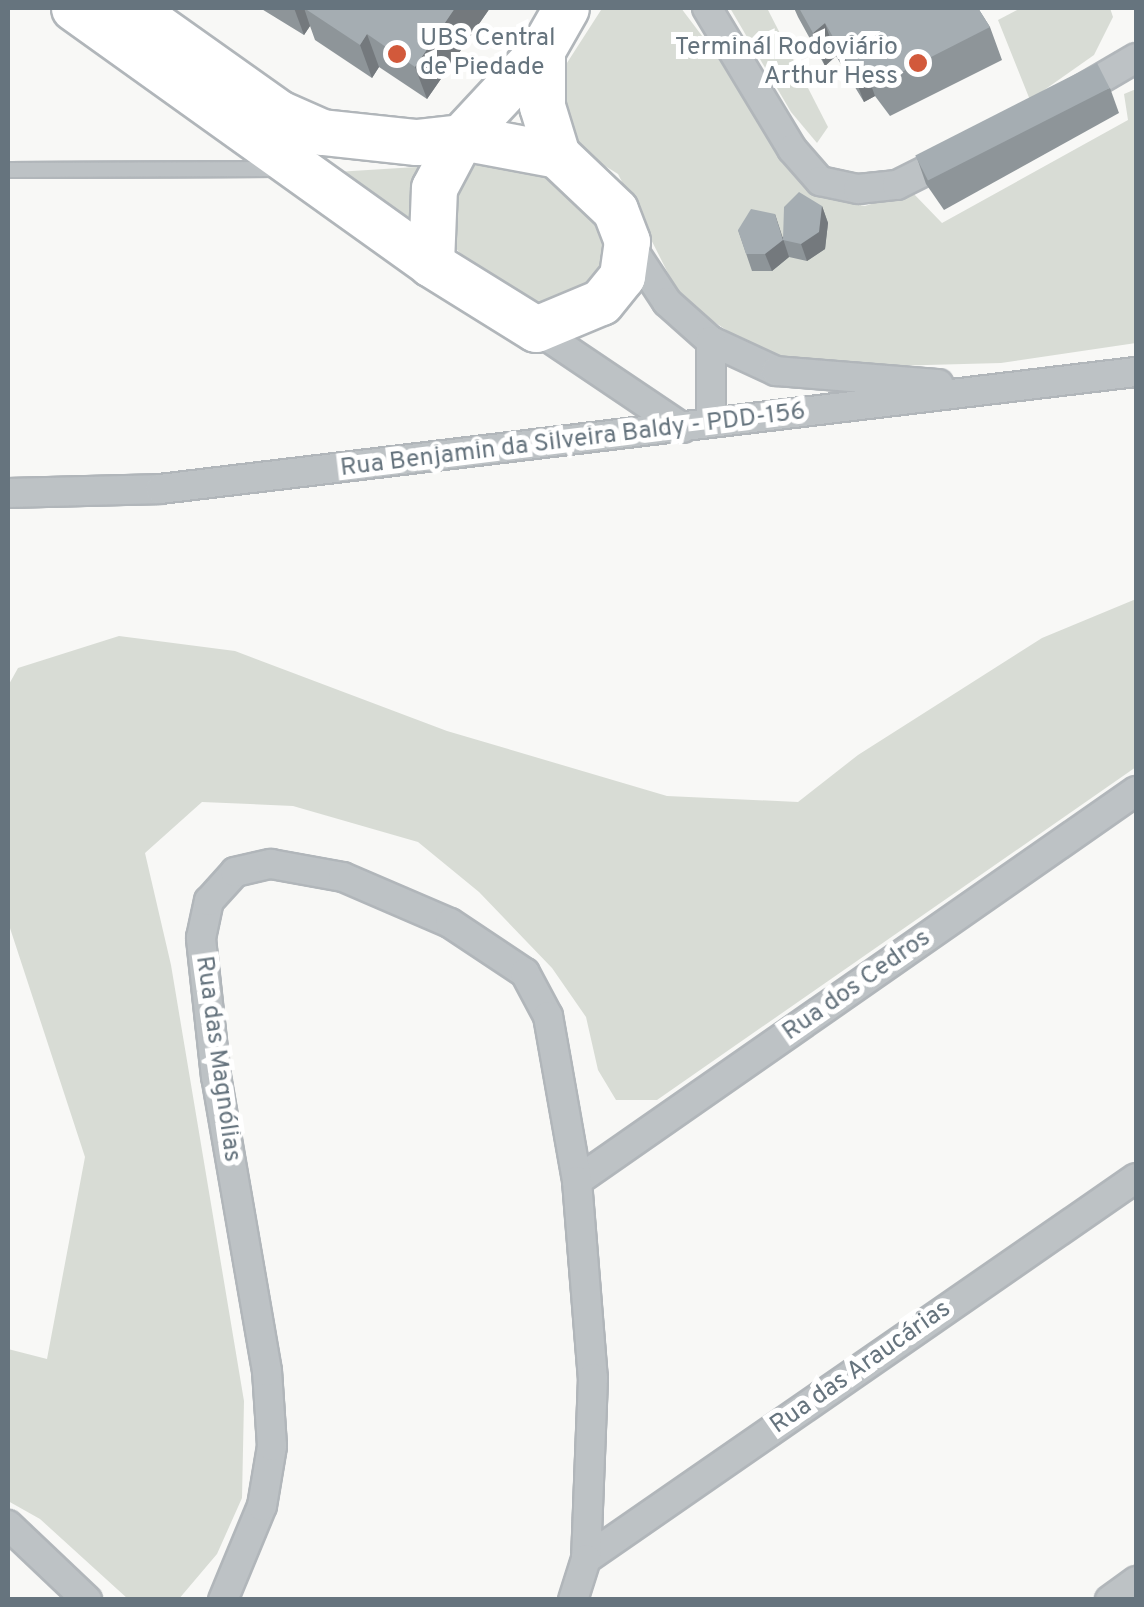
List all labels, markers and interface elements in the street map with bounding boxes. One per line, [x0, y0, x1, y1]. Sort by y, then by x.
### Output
place label: UBS Central de Piedade [420, 25, 556, 84]
place label: Terminál Rodoviário Arthur Hess [675, 34, 898, 93]
marker: UBS Central de Piedade [384, 41, 410, 67]
marker: Terminál Rodoviário Arthur Hess [907, 52, 929, 74]
street label: Rua Benjamin da Silveira Baldy - PDD-156 [339, 398, 807, 484]
street label: Rua dos Cedros [777, 924, 937, 1048]
street label: Rua das Magnólias [188, 954, 246, 1164]
street label: Rua das Araucárias [765, 1294, 957, 1442]

